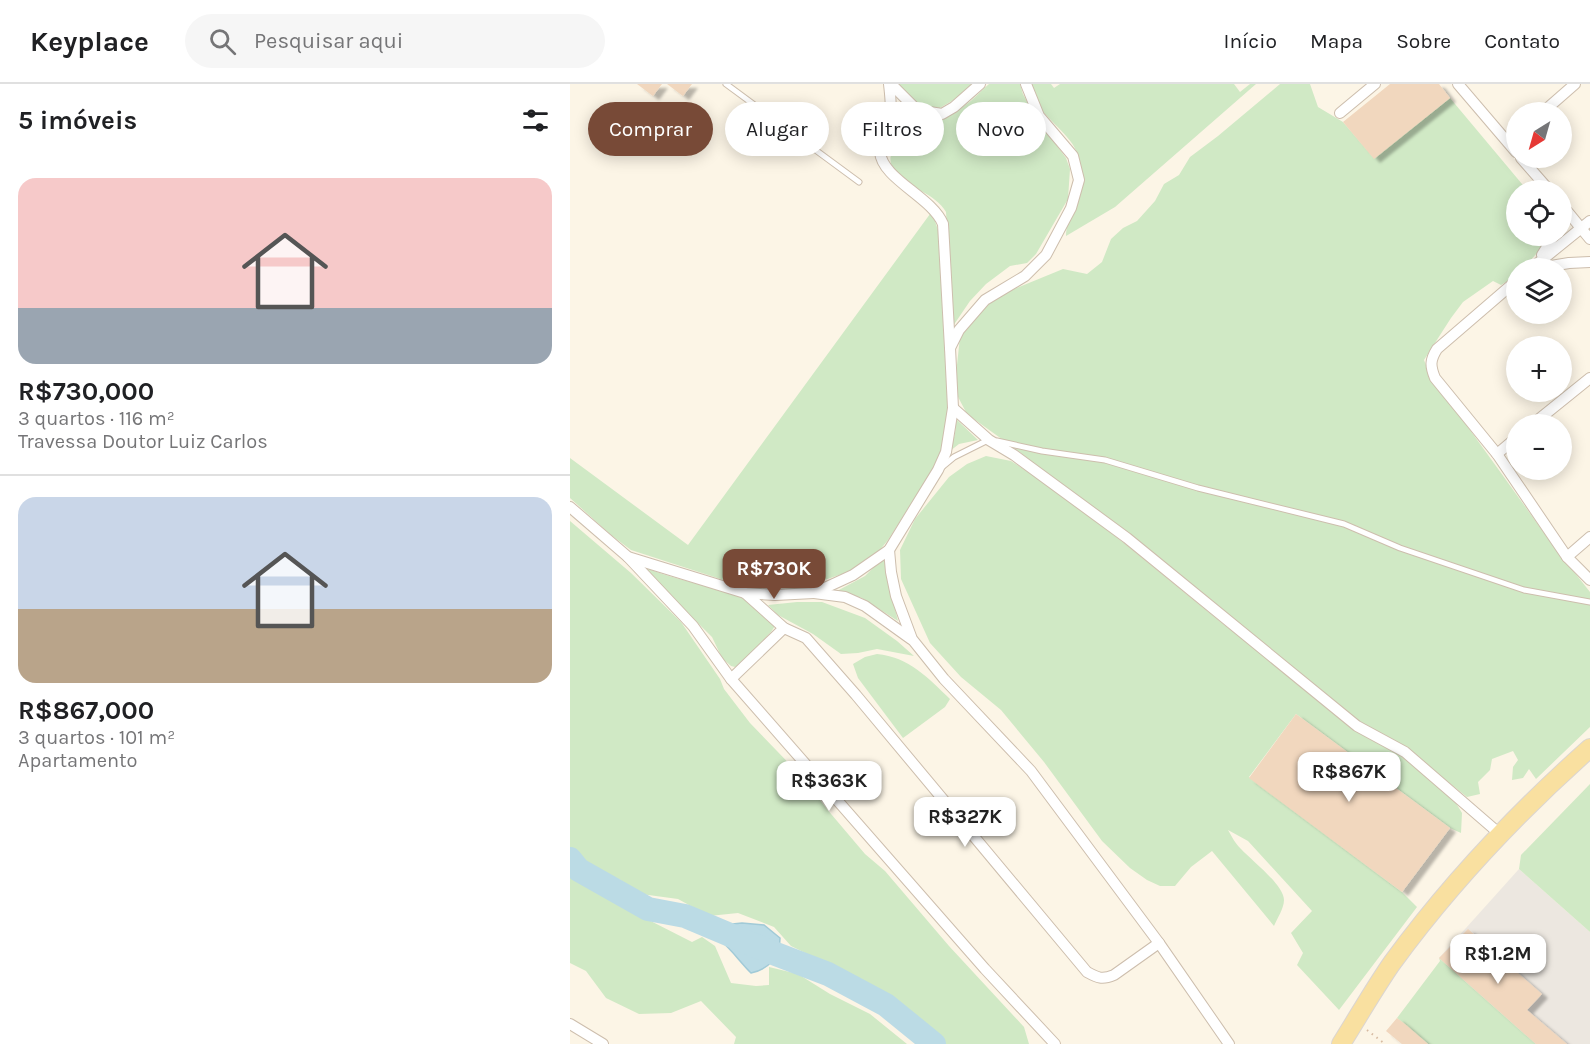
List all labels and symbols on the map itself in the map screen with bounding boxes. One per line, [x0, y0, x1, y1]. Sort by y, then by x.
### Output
north arrow [1506, 102, 1572, 168]
pin: R$730K [725, 549, 823, 600]
pin: R$867K [1300, 752, 1398, 803]
pin: R$363K [780, 761, 878, 812]
pin: R$327K [916, 797, 1014, 848]
pin: R$1.2M [1449, 934, 1547, 985]

